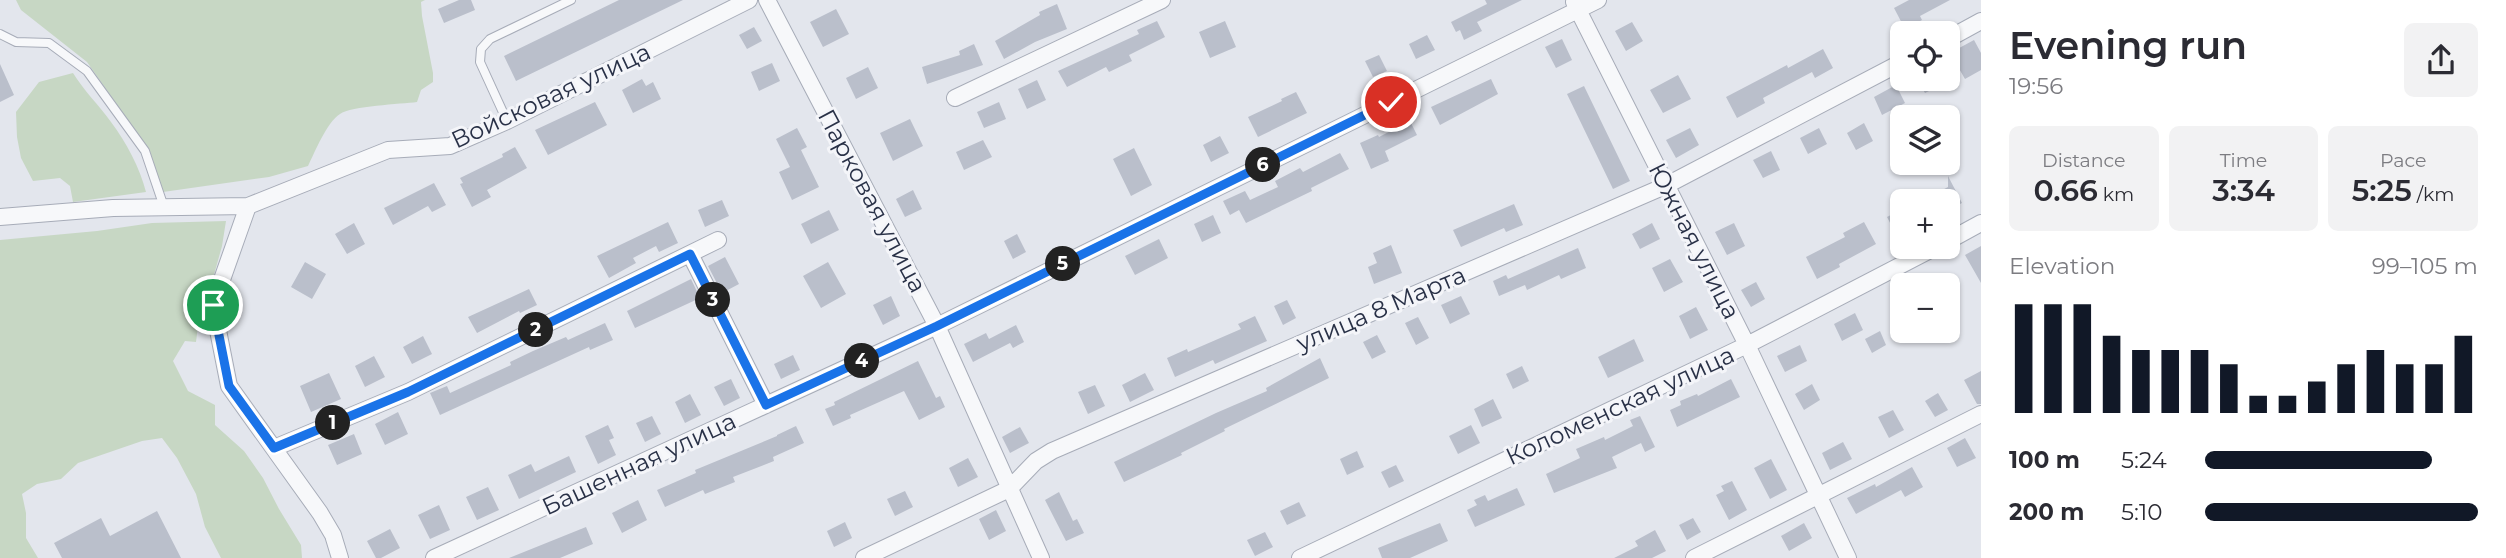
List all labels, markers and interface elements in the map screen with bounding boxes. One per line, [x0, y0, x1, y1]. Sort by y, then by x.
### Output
map controls [1890, 21, 1960, 343]
button: locate [1890, 21, 1960, 91]
text: Evening run [2009, 22, 2247, 69]
button: share [2404, 23, 2478, 97]
street label: Войсковая улица [447, 37, 655, 154]
pin [1361, 72, 1421, 132]
text: 19:56 [2009, 72, 2063, 100]
icon: check [1372, 83, 1410, 121]
street label: Парковая улица [812, 104, 933, 297]
button: layers [1890, 105, 1960, 175]
pin: 6 [1246, 148, 1280, 182]
text: Distance [2042, 149, 2126, 172]
text: Time [2220, 149, 2267, 172]
text: Pace [2380, 149, 2426, 172]
text: 6 [1256, 153, 1269, 176]
street label: Южная улица [1643, 158, 1746, 324]
text: 0.66 [2033, 172, 2098, 209]
text: 3:34 [2212, 172, 2275, 209]
text: 5:25 [2352, 172, 2412, 209]
text: km [2098, 183, 2134, 206]
text: /km [2412, 183, 2454, 206]
button: + [1890, 189, 1960, 259]
pin: 5 [1046, 246, 1080, 282]
text: 5 [1057, 252, 1068, 275]
text: Elevation [2009, 252, 2115, 280]
text: 99–105 m [2372, 252, 2478, 280]
street label: улица 8 Марта [1291, 260, 1470, 358]
button: − [1890, 273, 1960, 343]
pin [183, 275, 243, 335]
pin: 3 [696, 282, 730, 318]
icon: arrive [194, 286, 232, 324]
text: 3 [707, 288, 718, 311]
pin: 2 [518, 312, 554, 348]
text: 2 [530, 318, 541, 341]
street label: Коломенская улица [1501, 340, 1739, 471]
pin: 4 [844, 344, 880, 378]
text: 4 [855, 349, 868, 372]
pin: 1 [316, 406, 350, 440]
street label: Башенная улица [537, 406, 740, 521]
text: 1 [329, 411, 336, 434]
text: 100 m [2009, 446, 2080, 474]
text: 5:24 [2121, 446, 2167, 474]
text: 200 m [2009, 498, 2084, 526]
text: 5:10 [2121, 498, 2162, 526]

